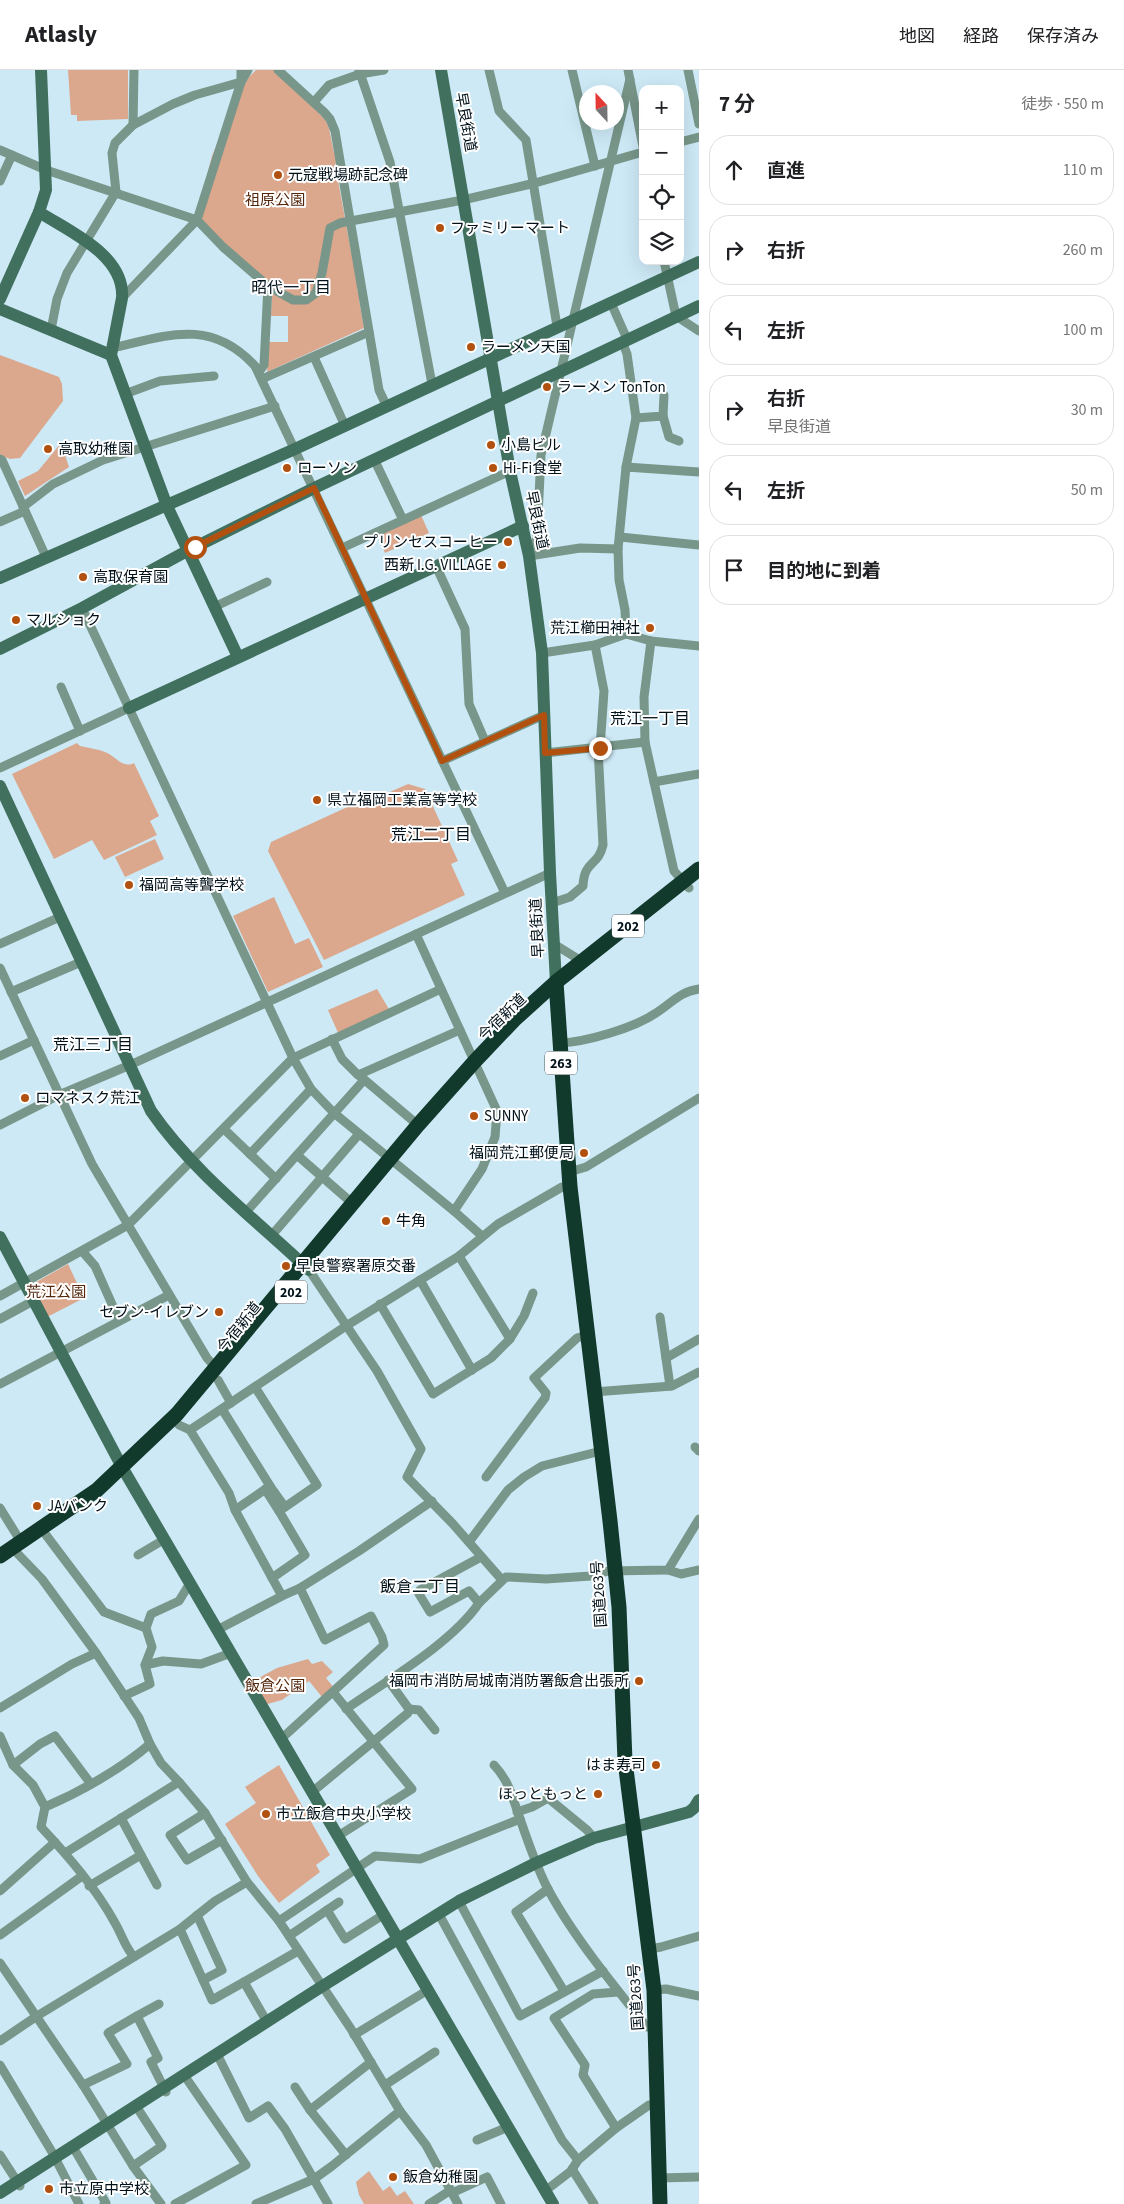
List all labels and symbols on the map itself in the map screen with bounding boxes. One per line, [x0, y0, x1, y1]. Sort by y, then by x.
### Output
north arrow [579, 85, 624, 130]
street label: 早良街道 [450, 91, 481, 153]
place label: 元寇戦場跡記念碑 [288, 165, 408, 186]
marker: 元寇戦場跡記念碑 [272, 169, 284, 181]
park label: 祖原公園 [245, 190, 305, 211]
place label: ファミリーマート [450, 218, 570, 239]
marker: ファミリーマート [434, 222, 446, 234]
district label: 昭代一丁目 [251, 277, 331, 299]
place label: ラーメン天国 [481, 337, 570, 358]
marker: ラーメン天国 [465, 341, 477, 353]
place label: ラーメン TonTon [557, 377, 666, 398]
marker: ラーメン TonTon [541, 381, 553, 393]
place label: 小島ビル [501, 435, 561, 456]
place label: 高取幼稚園 [58, 439, 133, 460]
marker: 小島ビル [485, 439, 497, 451]
marker: 高取幼稚園 [42, 443, 54, 455]
place label: ローソン [297, 458, 357, 479]
place label: Hi-Fi食堂 [503, 458, 562, 479]
marker: ローソン [281, 462, 293, 474]
marker: Hi-Fi食堂 [487, 462, 499, 474]
street label: 早良街道 [520, 489, 553, 552]
place label: プリンセスコーヒー [363, 532, 498, 553]
route start [184, 536, 207, 559]
marker: プリンセスコーヒー [502, 536, 514, 548]
place label: 西新 I.G. VILLAGE [384, 555, 492, 576]
marker: 西新 I.G. VILLAGE [496, 559, 508, 571]
place label: 高取保育園 [93, 567, 168, 588]
marker: 高取保育園 [77, 571, 89, 583]
place label: マルショク [26, 610, 101, 631]
marker: マルショク [10, 614, 22, 626]
place label: 荒江櫛田神社 [550, 618, 640, 639]
marker: 荒江櫛田神社 [644, 622, 656, 634]
district label: 荒江一丁目 [610, 708, 690, 730]
route end [589, 737, 612, 760]
place label: 県立福岡工業高等学校 [327, 790, 477, 811]
marker: 県立福岡工業高等学校 [311, 794, 323, 806]
district label: 荒江二丁目 [391, 824, 471, 846]
place label: 福岡高等聾学校 [139, 875, 244, 896]
marker: 福岡高等聾学校 [123, 879, 135, 891]
street label: 早良街道 [525, 897, 550, 958]
road number: 202 [612, 914, 644, 938]
street label: 今宿新道 [473, 989, 531, 1046]
district label: 荒江三丁目 [53, 1034, 133, 1056]
road number: 263 [545, 1051, 577, 1074]
place label: ロマネスク荒江 [35, 1088, 140, 1109]
marker: ロマネスク荒江 [19, 1092, 31, 1104]
place label: SUNNY [484, 1106, 529, 1127]
marker: SUNNY [468, 1110, 480, 1122]
place label: 福岡荒江郵便局 [469, 1143, 574, 1164]
marker: 福岡荒江郵便局 [578, 1147, 590, 1159]
place label: 牛角 [396, 1211, 426, 1232]
marker: 牛角 [380, 1215, 392, 1227]
place label: 早良警察署原交番 [296, 1256, 416, 1277]
marker: 早良警察署原交番 [280, 1260, 292, 1272]
road number: 202 [275, 1280, 307, 1304]
park label: 荒江公園 [26, 1282, 86, 1303]
street label: 今宿新道 [212, 1297, 266, 1357]
place label: セブン-イレブン [99, 1302, 209, 1323]
marker: セブン-イレブン [213, 1306, 225, 1318]
place label: JAバンク [47, 1496, 108, 1517]
marker: JAバンク [31, 1500, 43, 1512]
street label: 国道263号 [587, 1560, 612, 1628]
district label: 飯倉二丁目 [380, 1576, 460, 1598]
place label: 福岡市消防局城南消防署飯倉出張所 [389, 1671, 629, 1692]
marker: 福岡市消防局城南消防署飯倉出張所 [633, 1675, 645, 1687]
park label: 飯倉公園 [245, 1676, 305, 1697]
place label: はま寿司 [586, 1755, 646, 1776]
marker: はま寿司 [650, 1759, 662, 1771]
place label: ほっともっと [498, 1784, 588, 1805]
marker: ほっともっと [592, 1788, 604, 1800]
place label: 市立飯倉中央小学校 [276, 1804, 411, 1825]
marker: 市立飯倉中央小学校 [260, 1808, 272, 1820]
street label: 国道263号 [624, 1963, 649, 2031]
place label: 飯倉幼稚園 [403, 2167, 478, 2188]
marker: 飯倉幼稚園 [387, 2171, 399, 2183]
place label: 市立原中学校 [59, 2179, 149, 2200]
marker: 市立原中学校 [43, 2183, 55, 2195]

